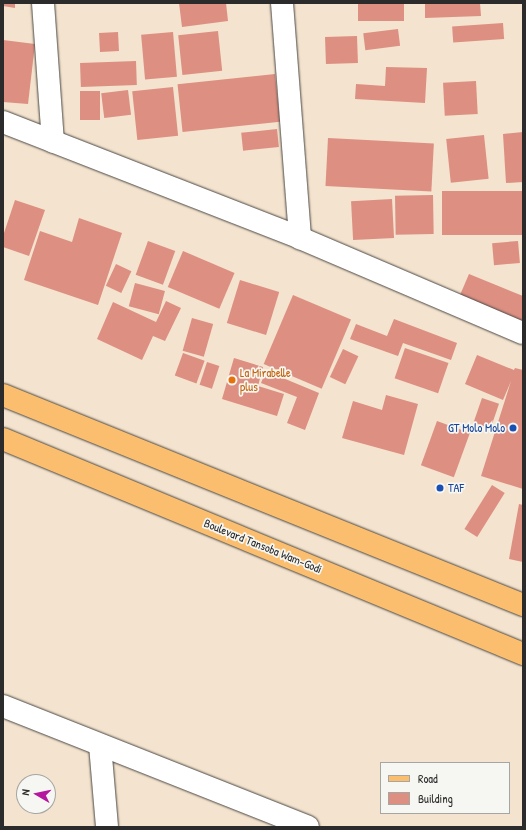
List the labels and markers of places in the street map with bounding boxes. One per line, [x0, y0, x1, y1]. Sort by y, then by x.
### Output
place label: La Mirabelle plus [240, 366, 291, 394]
marker: La Mirabelle plus [227, 375, 237, 385]
place label: GT Molo Molo [448, 421, 505, 435]
marker: GT Molo Molo [508, 423, 518, 433]
place label: TAF [448, 481, 464, 495]
marker: TAF [435, 483, 445, 493]

